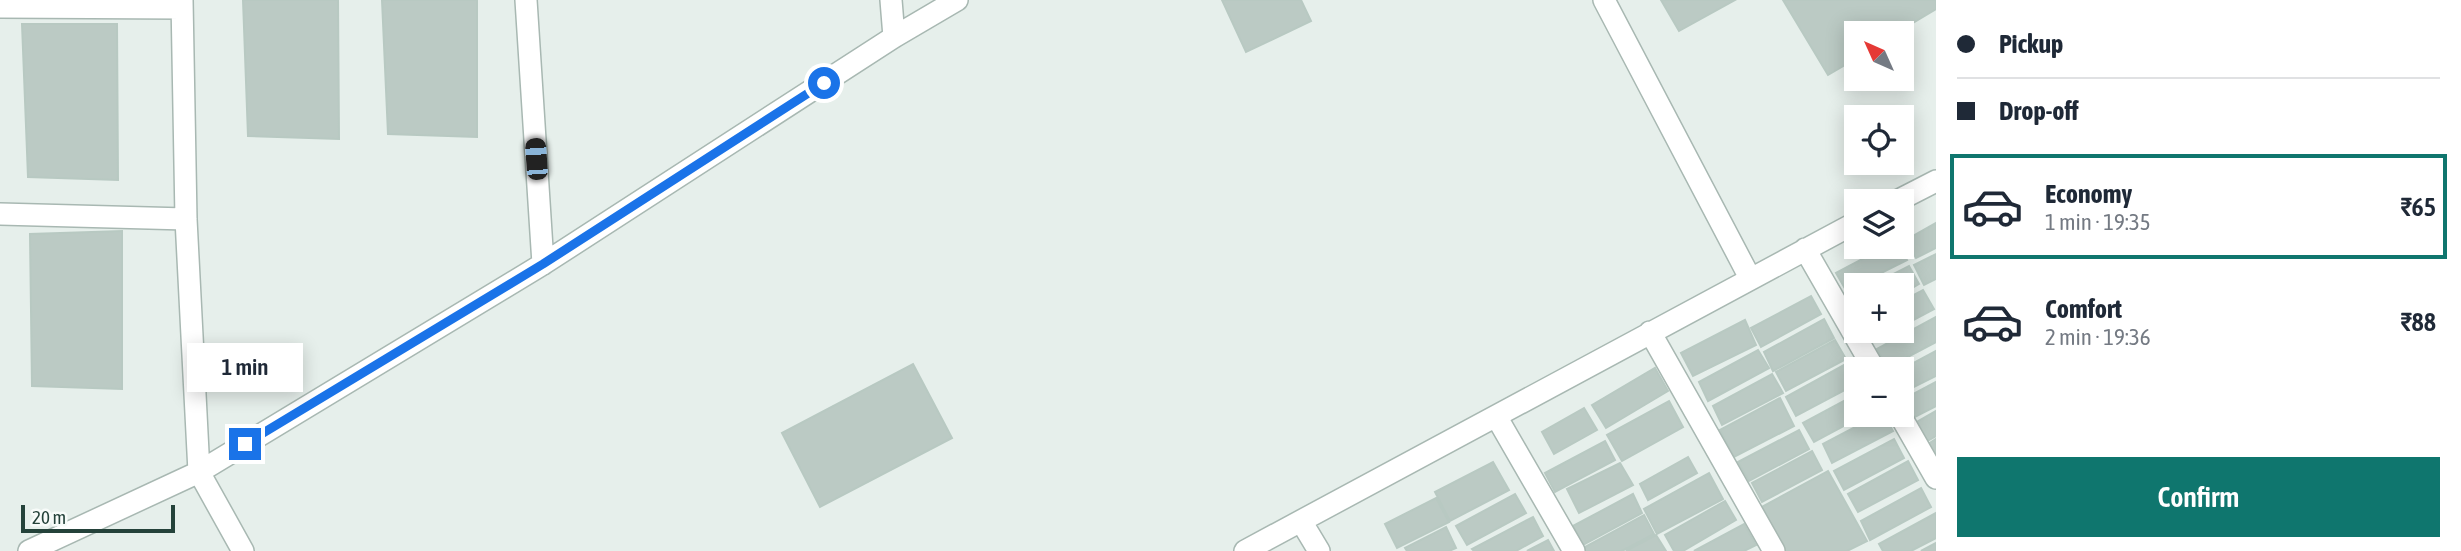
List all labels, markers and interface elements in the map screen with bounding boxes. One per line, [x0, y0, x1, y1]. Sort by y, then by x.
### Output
north arrow [1844, 21, 1914, 91]
map controls [1844, 21, 1914, 427]
text: Pickup [1999, 29, 2063, 59]
route start [808, 67, 840, 99]
text: Drop-off [1999, 96, 2079, 126]
button: locate [1844, 105, 1914, 175]
car [525, 137, 548, 181]
icon: car [1961, 175, 2024, 238]
text: Economy [2045, 179, 2132, 209]
button: layers [1844, 189, 1914, 259]
text: ₹65 [2400, 192, 2436, 222]
text: 1 min · 19:35 [2045, 209, 2151, 235]
button: + [1844, 273, 1914, 343]
icon: car [1961, 290, 2024, 353]
text: Comfort [2045, 294, 2122, 324]
text: ₹88 [2400, 307, 2436, 337]
text: 2 min · 19:36 [2045, 324, 2151, 350]
callout: 1 min [187, 342, 303, 392]
text: 1 min [222, 354, 268, 380]
button: − [1844, 357, 1914, 427]
route end [229, 428, 261, 460]
button: Confirm [1957, 457, 2440, 537]
scale bar [21, 502, 175, 534]
text: 20 m [32, 506, 66, 528]

